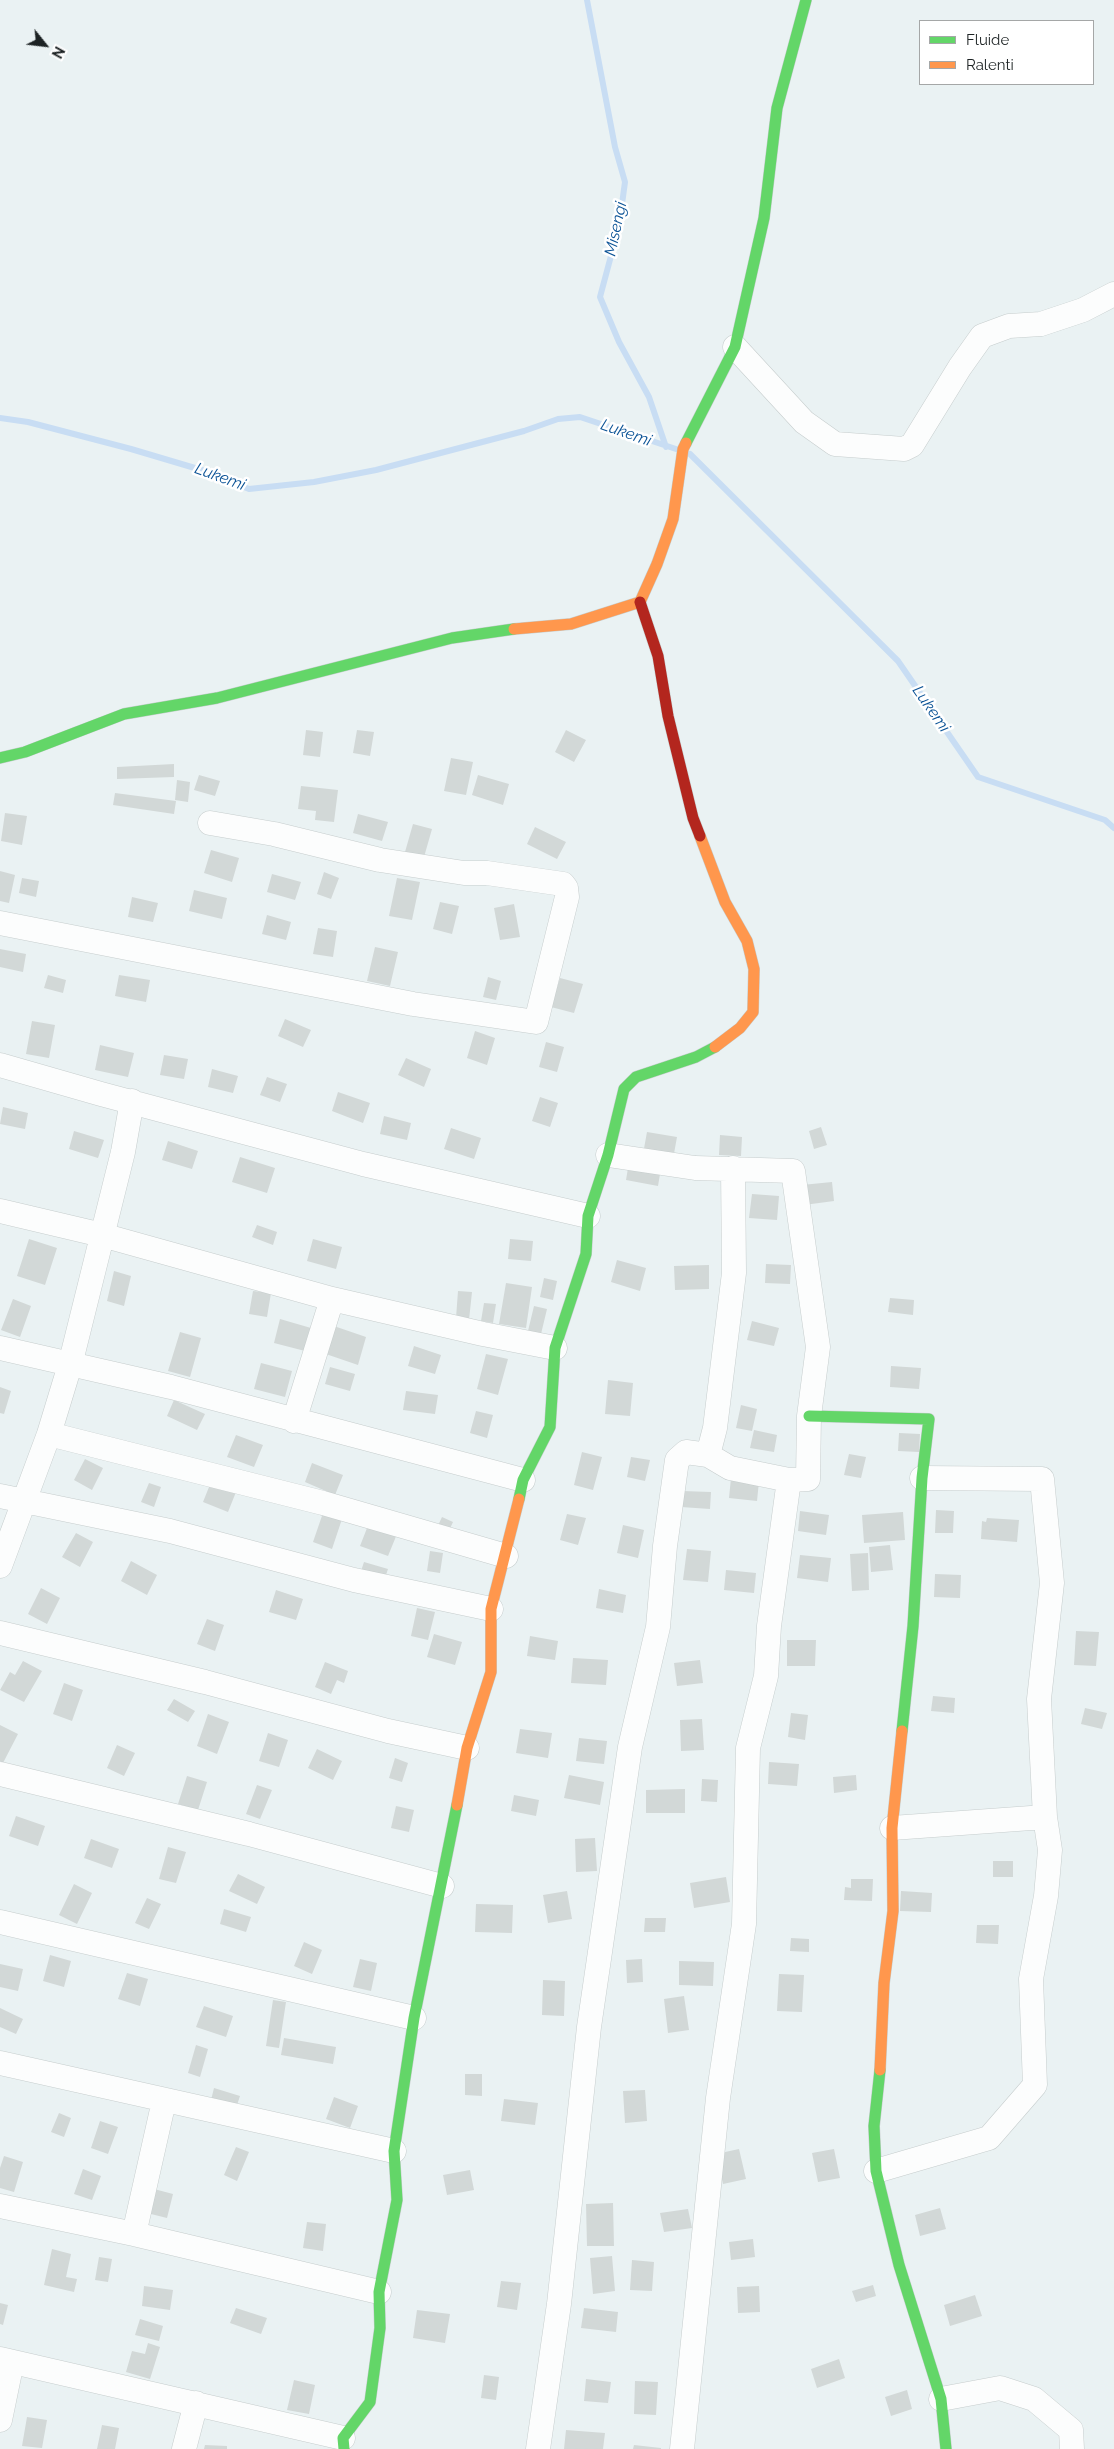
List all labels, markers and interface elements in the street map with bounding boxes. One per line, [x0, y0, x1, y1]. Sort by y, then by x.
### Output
north arrow [20, 20, 70, 70]
legend [919, 20, 1094, 85]
text: Fluide [966, 31, 1009, 49]
text: N [49, 44, 68, 61]
text: Ralenti [966, 56, 1014, 74]
water label: Misengi [601, 200, 631, 258]
water label: Lukemi [598, 415, 654, 451]
water label: Lukemi [192, 459, 248, 495]
water label: Lukemi [908, 682, 954, 736]

